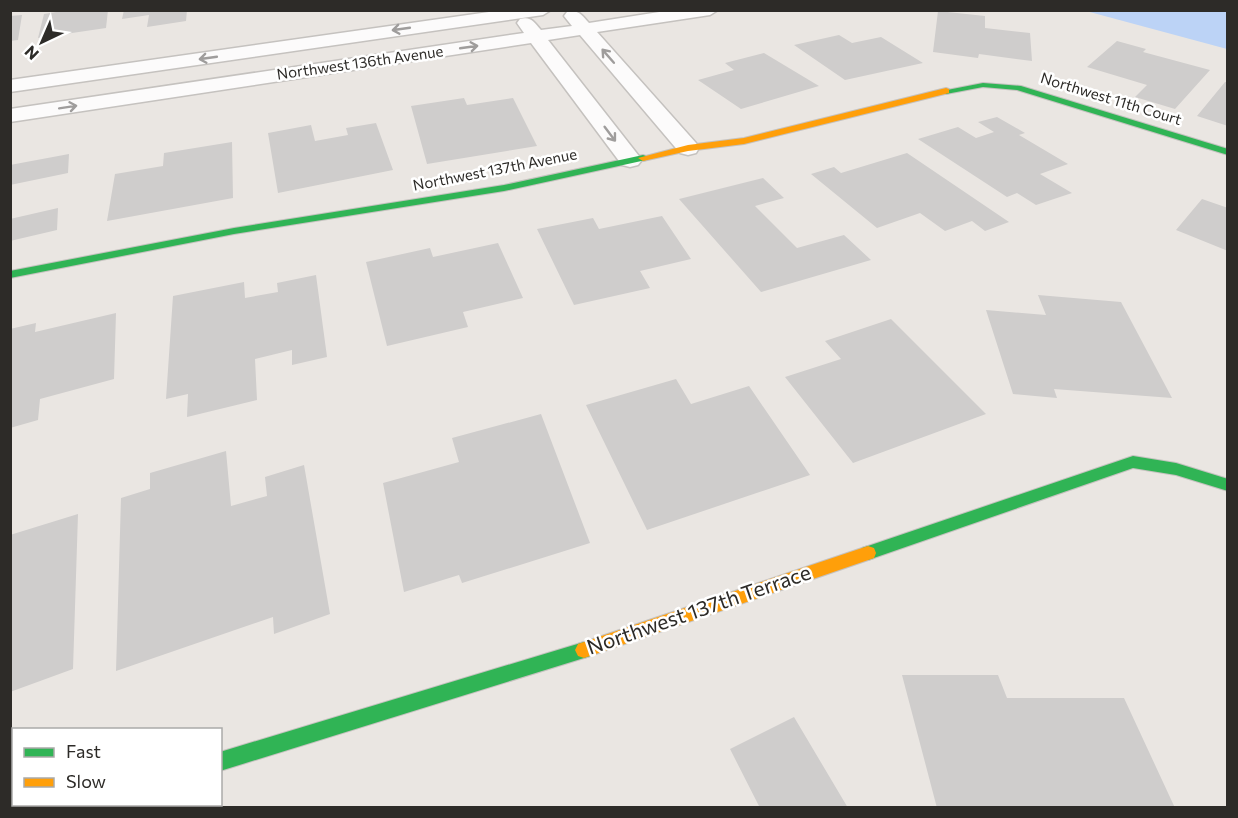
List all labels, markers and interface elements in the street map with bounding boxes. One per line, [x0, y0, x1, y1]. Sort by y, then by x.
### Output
north arrow [12, 12, 72, 72]
one-way arrow [392, 24, 412, 35]
street label: Northwest 136th Avenue [275, 41, 444, 83]
one-way arrow [458, 41, 478, 52]
text: N [20, 42, 42, 64]
one-way arrow [601, 49, 615, 64]
one-way arrow [199, 52, 219, 63]
street label: Northwest 11th Court [1039, 68, 1184, 128]
one-way arrow [58, 102, 78, 113]
one-way arrow [604, 126, 617, 142]
street label: Northwest 137th Avenue [411, 144, 578, 194]
street label: Northwest 137th Terrace [583, 558, 814, 659]
legend [12, 728, 222, 806]
text: Fast [66, 740, 101, 762]
text: Slow [66, 770, 106, 792]

